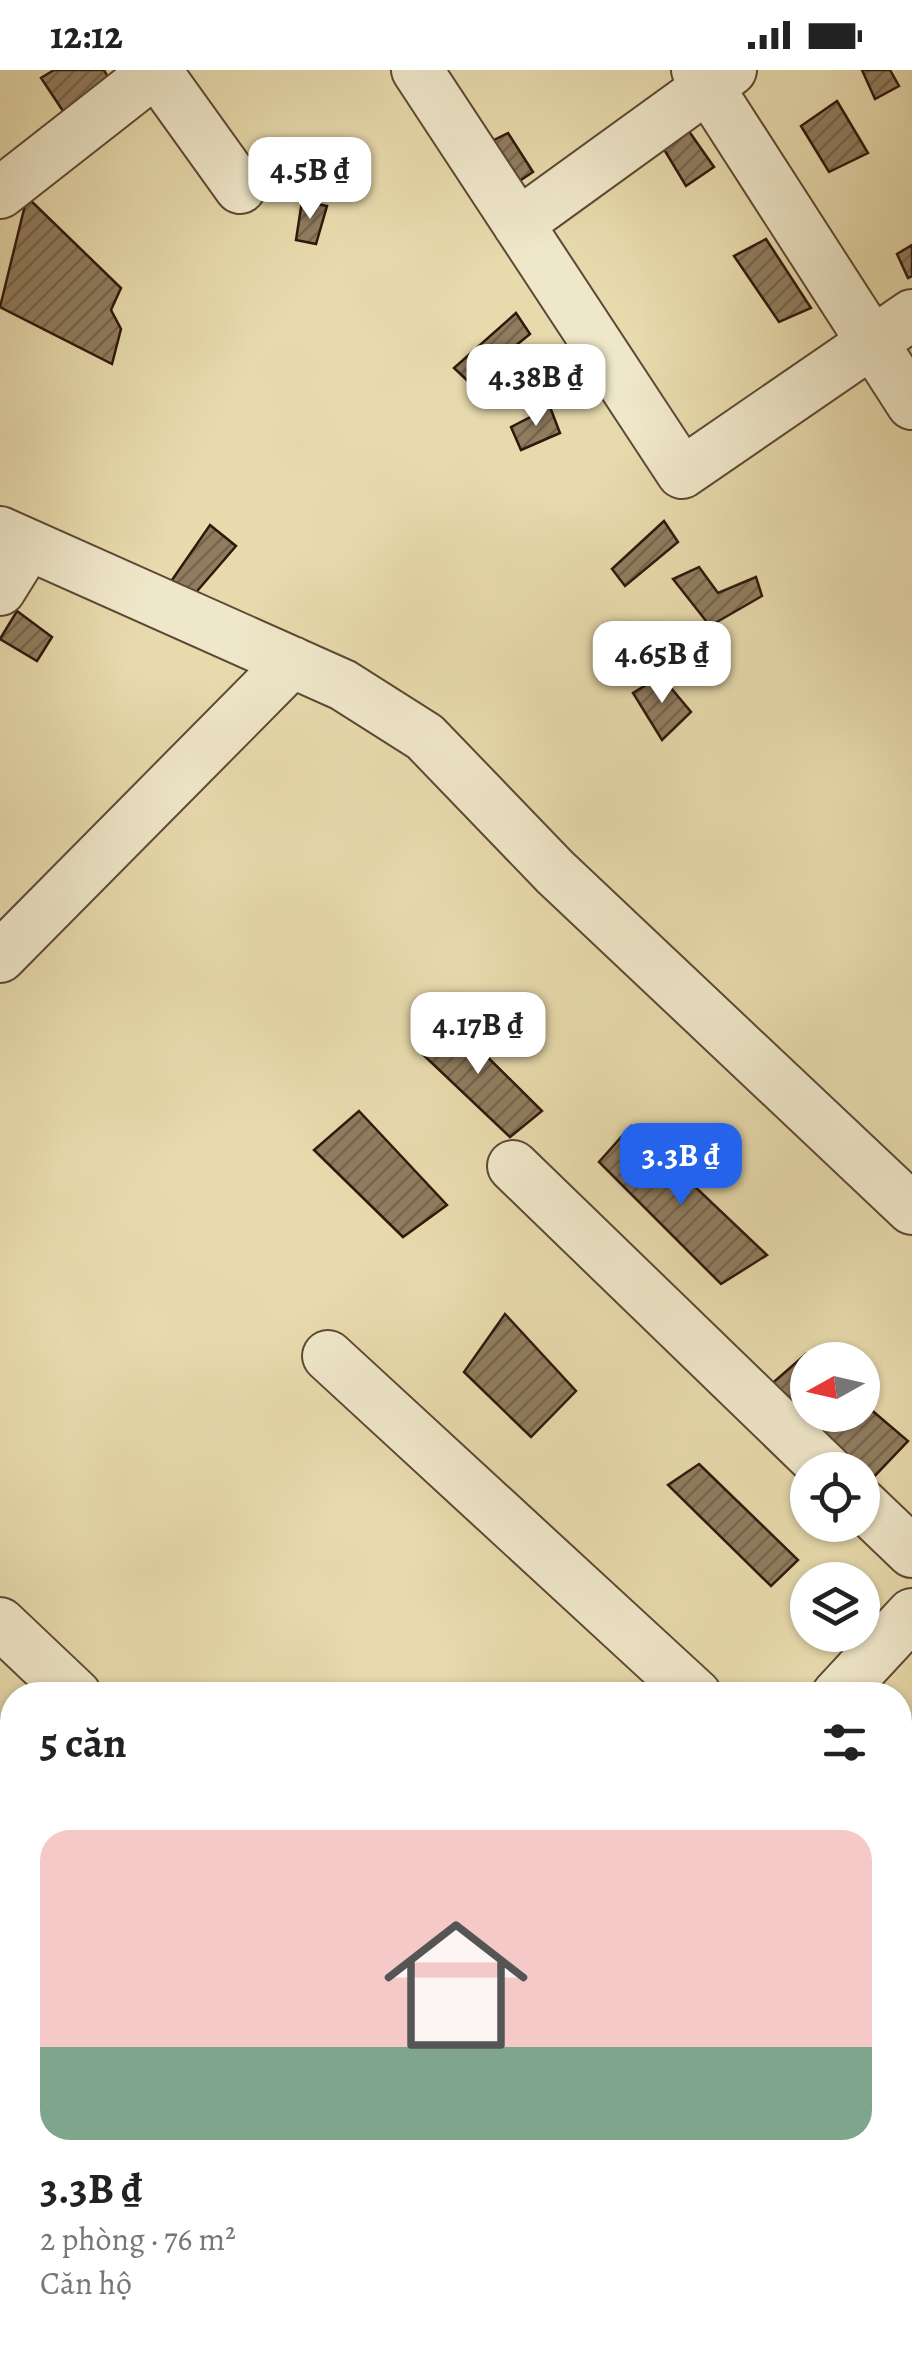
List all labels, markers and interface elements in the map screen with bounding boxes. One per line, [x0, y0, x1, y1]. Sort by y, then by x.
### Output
text: 12:12 [50, 9, 123, 61]
pin: 4.5B ₫ [229, 137, 391, 222]
text: 4.5B ₫ [270, 147, 350, 191]
pin: 4.38B ₫ [444, 344, 628, 429]
text: 4.38B ₫ [489, 354, 583, 398]
pin: 4.65B ₫ [570, 621, 754, 706]
text: 4.65B ₫ [615, 631, 709, 675]
pin: 4.17B ₫ [386, 992, 570, 1077]
text: 4.17B ₫ [433, 1002, 523, 1046]
pin: 3.3B ₫ [600, 1123, 762, 1208]
text: 3.3B ₫ [642, 1133, 720, 1177]
north arrow [790, 1342, 880, 1432]
map controls [790, 1342, 880, 1652]
button: locate [790, 1452, 880, 1542]
button: layers [790, 1562, 880, 1652]
text: 5 căn [40, 1714, 127, 1771]
icon: filters [817, 1715, 872, 1770]
icon: home [366, 1895, 546, 2075]
text: 3.3B ₫ [40, 2160, 143, 2217]
text: 2 phòng · 76 m² [40, 2217, 236, 2261]
text: Căn hộ [40, 2261, 132, 2305]

